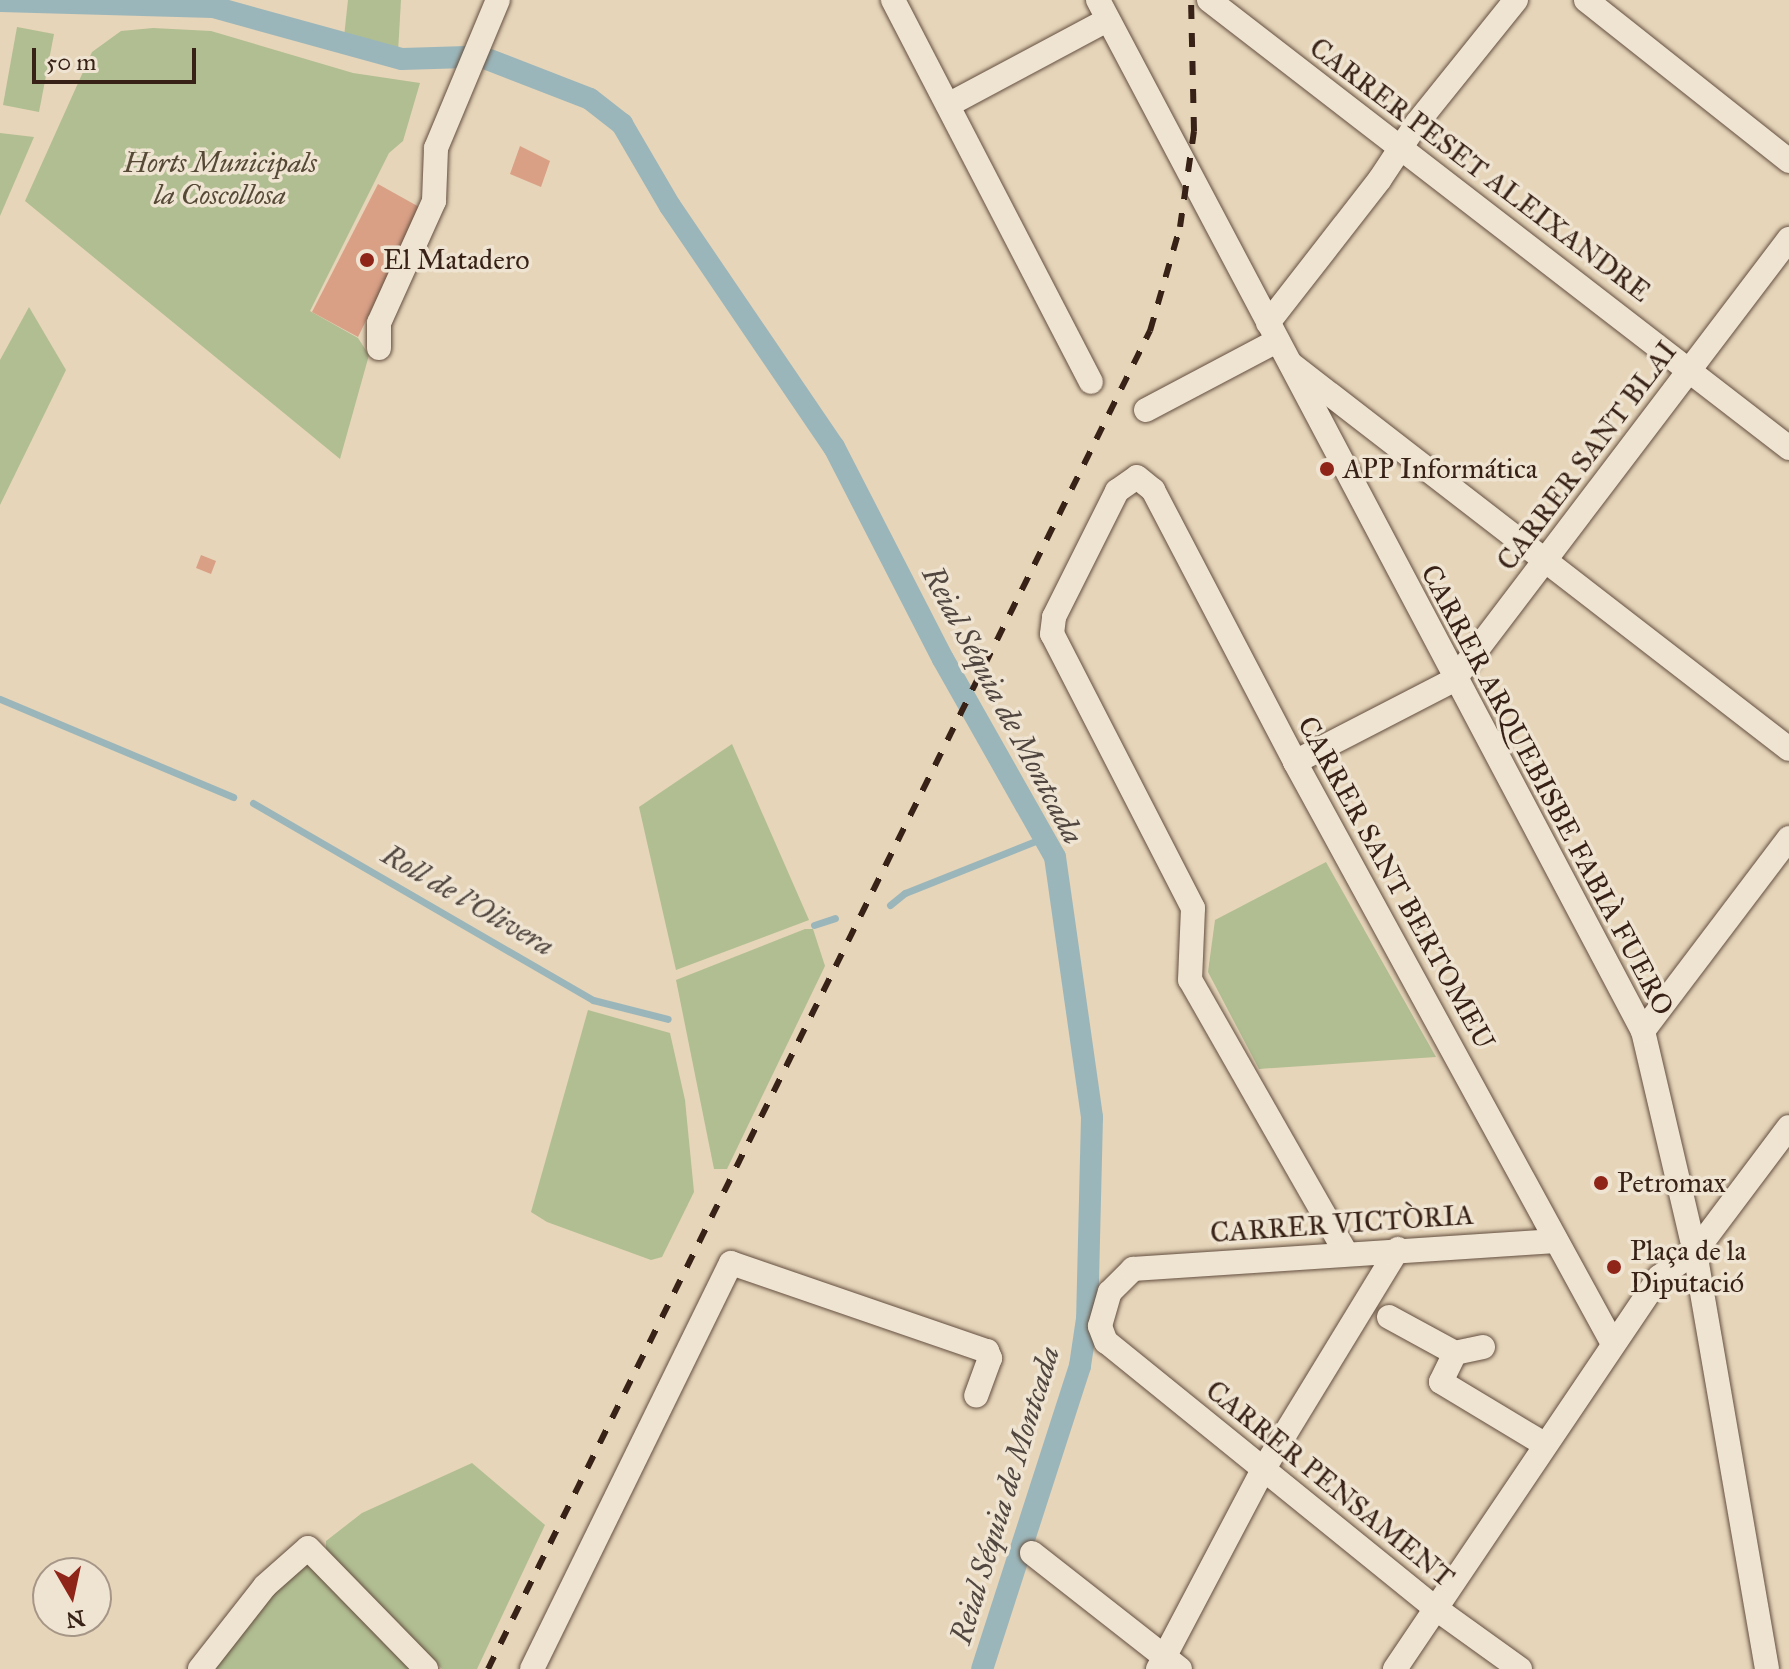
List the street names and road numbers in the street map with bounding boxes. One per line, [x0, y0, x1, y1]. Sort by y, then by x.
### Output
street label: CARRER PESET ALEIXANDRE [1303, 31, 1657, 309]
street label: CARRER SANT BLAI [1490, 335, 1684, 577]
street label: CARRER ARQUEBISBE FABIÀ FUERO [1414, 559, 1680, 1021]
street label: CARRER SANT BERTOMEU [1290, 711, 1502, 1055]
street label: CARRER VICTÒRIA [1209, 1198, 1475, 1250]
street label: CARRER PENSAMENT [1199, 1374, 1461, 1594]

